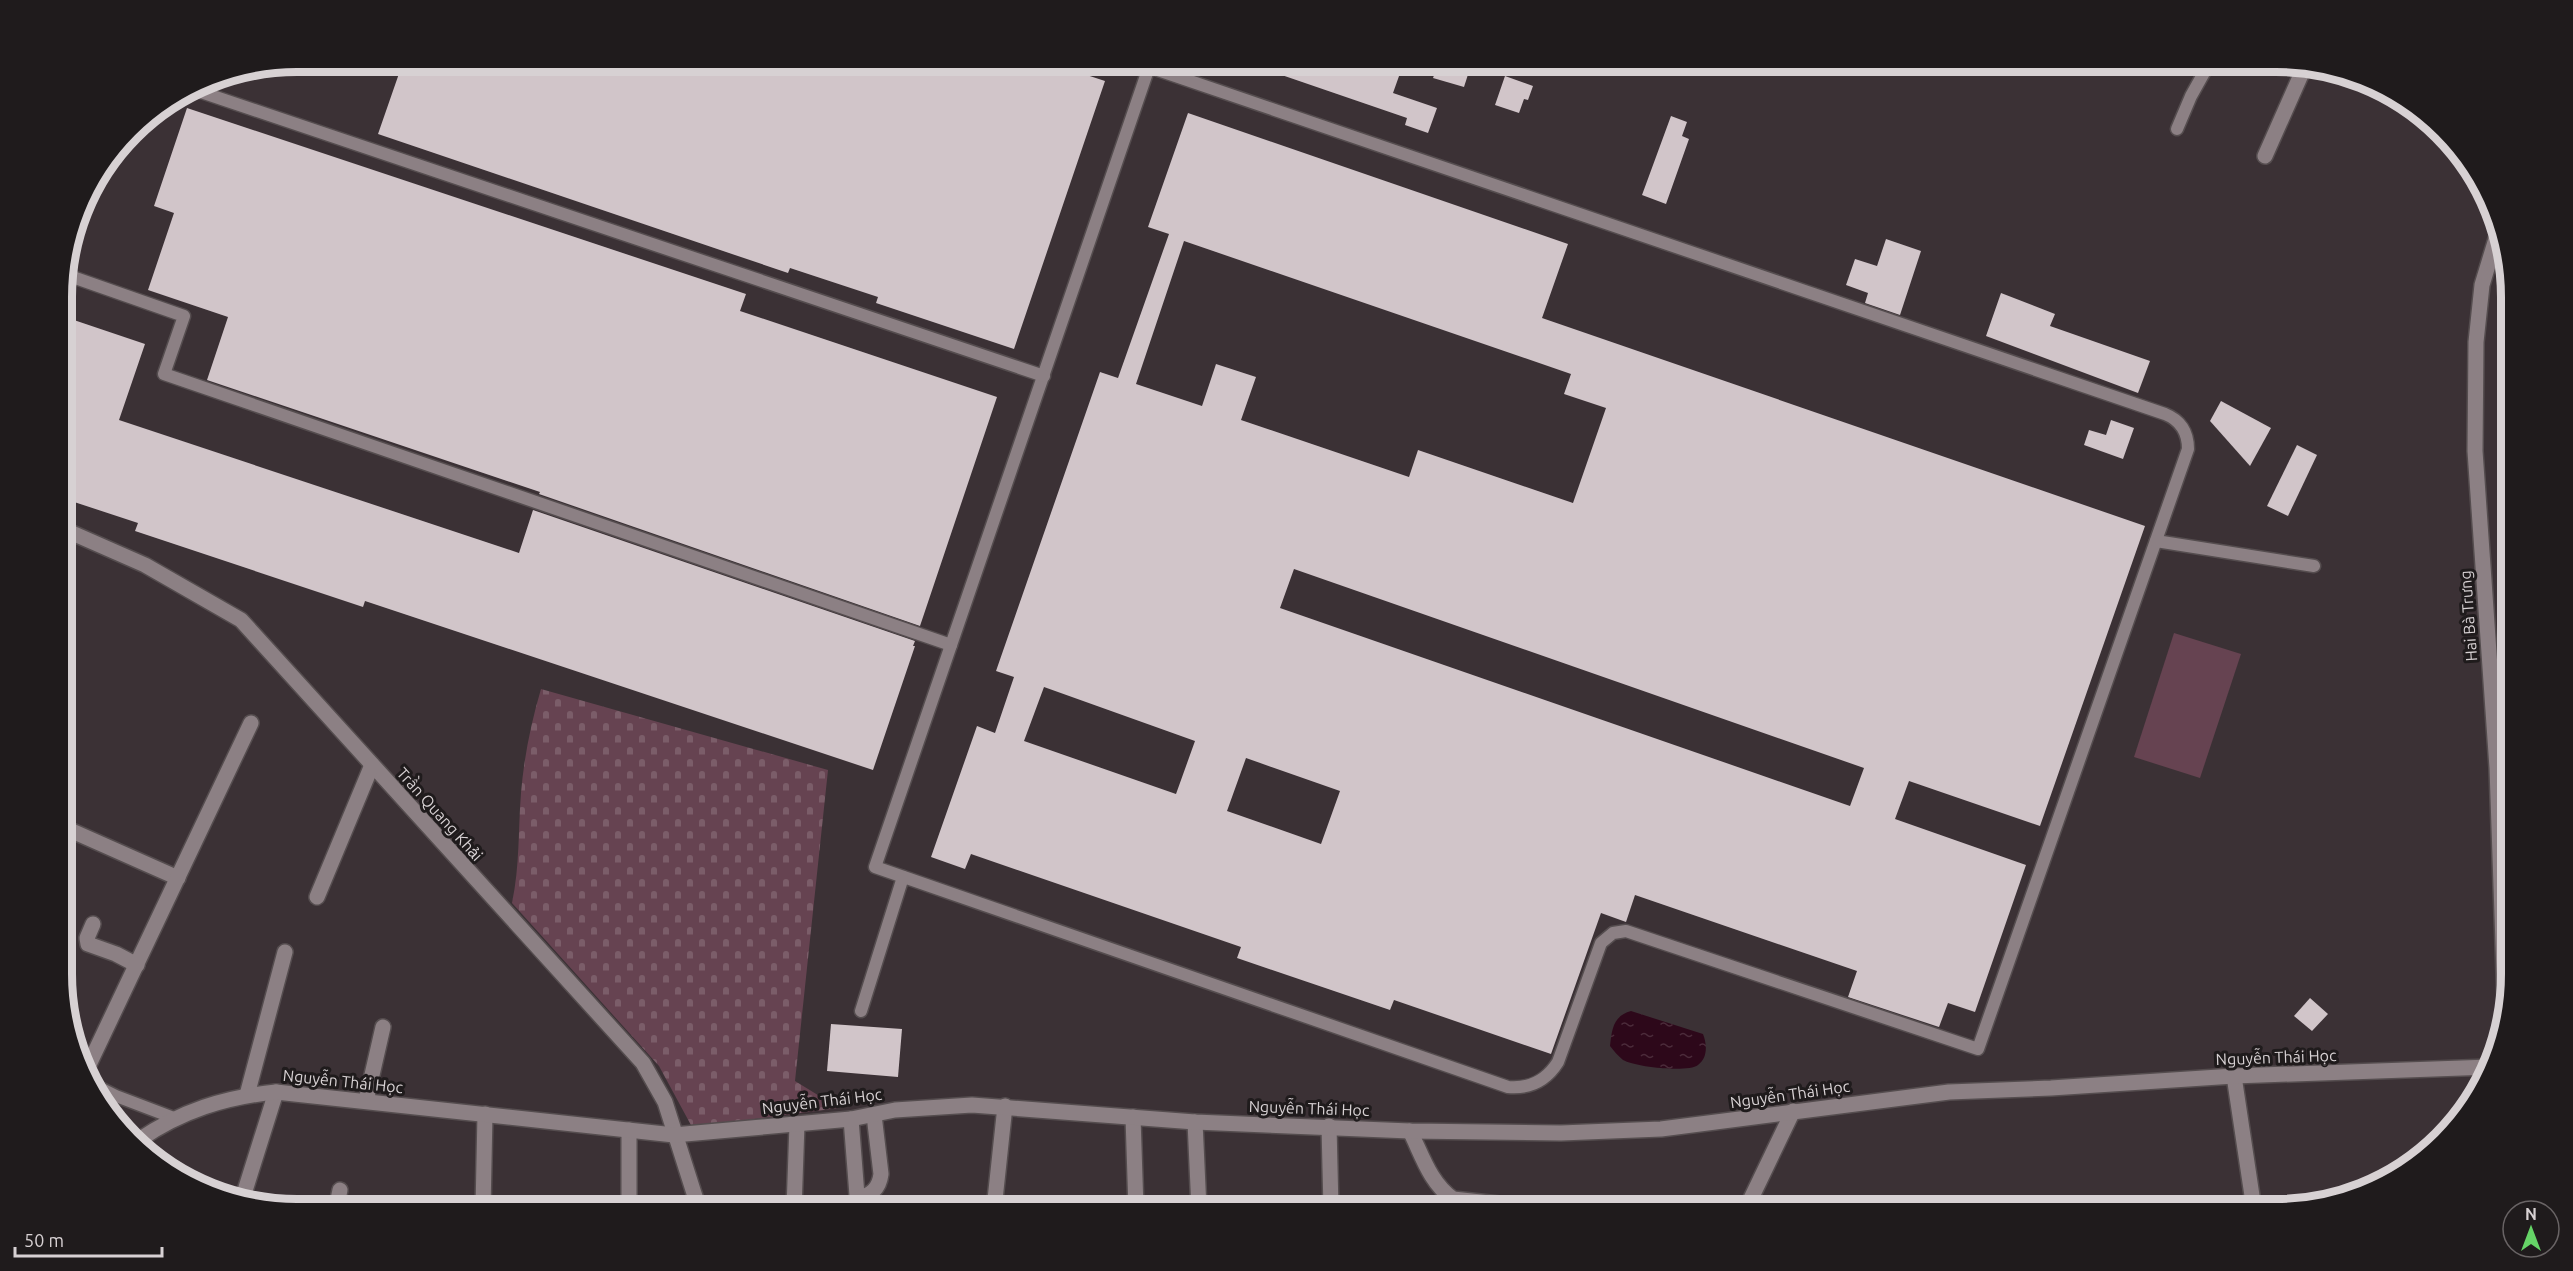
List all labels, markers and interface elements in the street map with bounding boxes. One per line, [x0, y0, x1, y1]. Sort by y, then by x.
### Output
street label: Hai Bà Trưng [2456, 570, 2480, 662]
street label: Trần Quang Khải [394, 762, 489, 864]
street label: Nguyễn Thái Học [2215, 1043, 2337, 1068]
street label: Nguyễn Thái Học [282, 1063, 405, 1096]
street label: Nguyễn Thái Học [1729, 1074, 1852, 1111]
street label: Nguyễn Thái Học [761, 1082, 884, 1117]
street label: Nguyễn Thái Học [1248, 1094, 1370, 1119]
north arrow [2501, 1199, 2561, 1259]
text: N [2525, 1205, 2537, 1223]
scale bar [15, 1220, 162, 1258]
text: 50 m [24, 1230, 64, 1250]

